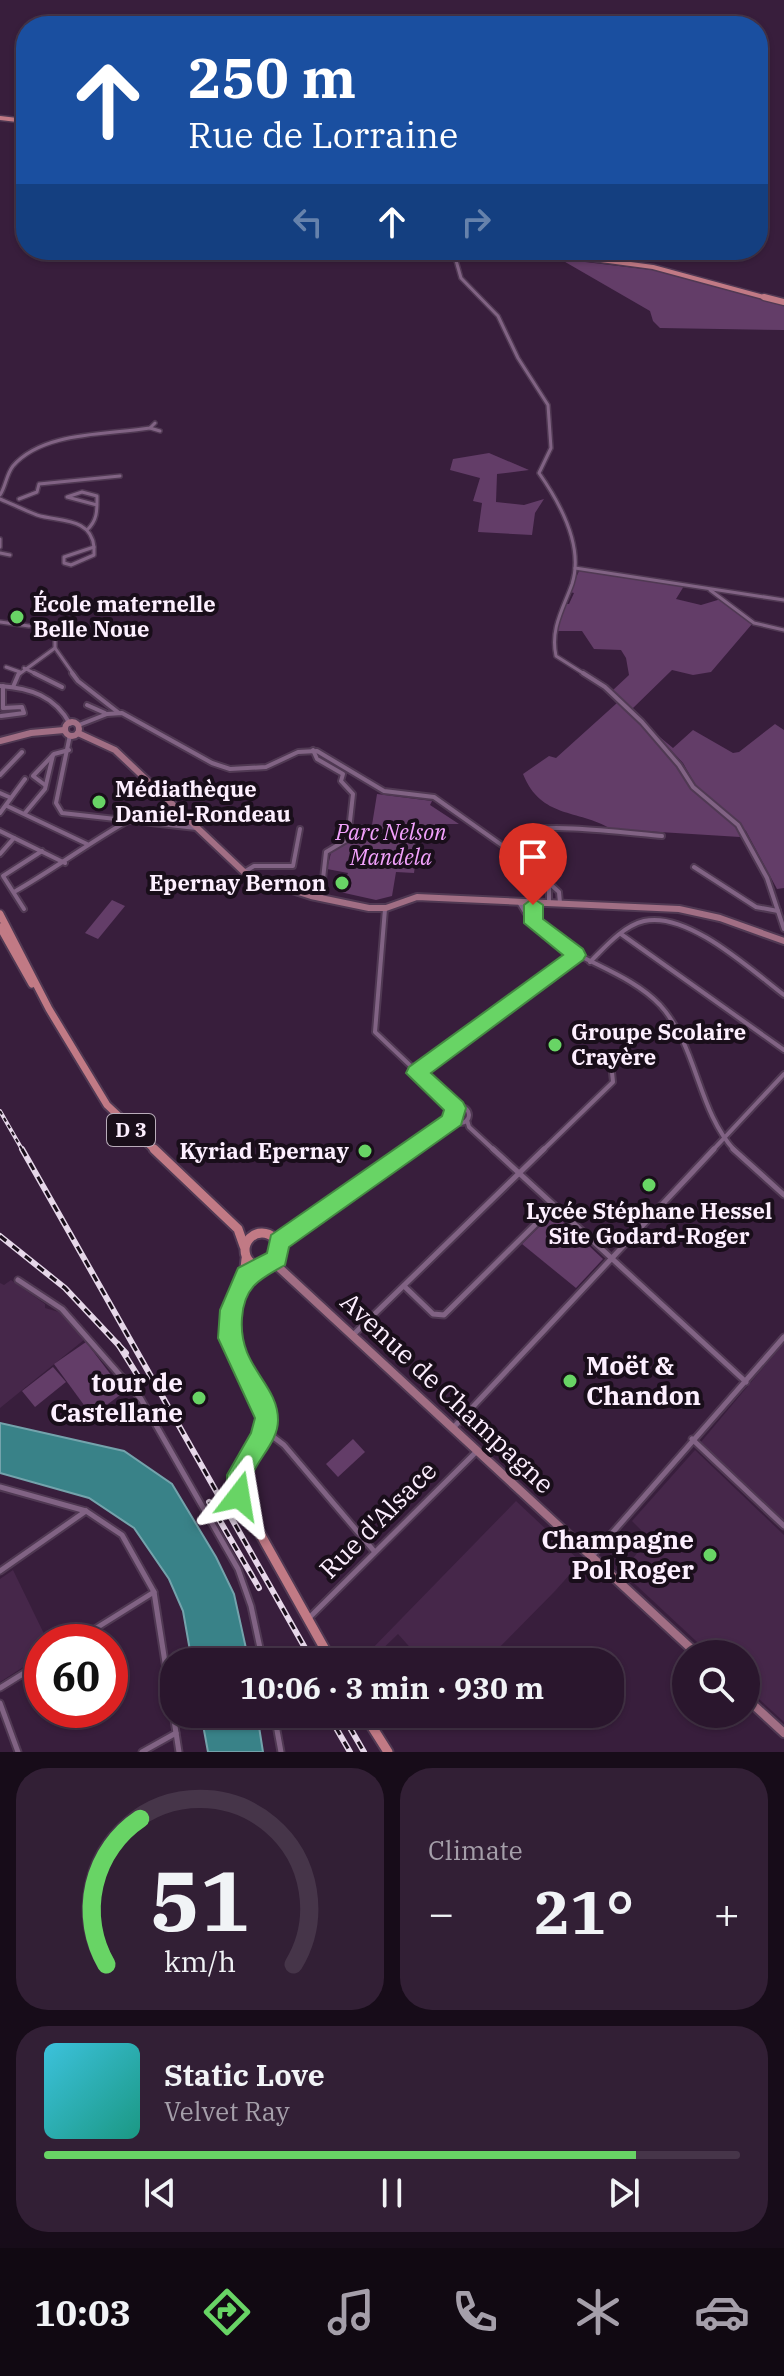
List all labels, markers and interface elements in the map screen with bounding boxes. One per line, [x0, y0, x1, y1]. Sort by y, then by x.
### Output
text: 250 m [188, 41, 356, 113]
icon: ahead [56, 48, 160, 152]
text: Rue de Lorraine [188, 111, 458, 158]
icon: left [286, 200, 330, 244]
icon: ahead [370, 200, 414, 244]
icon: right [454, 200, 498, 244]
place label: École maternelle Belle Noue [33, 589, 216, 643]
marker: École maternelle Belle Noue [8, 608, 26, 626]
place label: Médiathèque Daniel-Rondeau [115, 774, 291, 828]
marker: Médiathèque Daniel-Rondeau [90, 793, 108, 811]
park label: Parc Nelson Mandela [334, 817, 447, 871]
pin [499, 823, 567, 905]
icon: arrive [511, 835, 555, 879]
place label: Epernay Bernon [149, 868, 326, 897]
marker: Epernay Bernon [333, 874, 351, 892]
place label: Groupe Scolaire Crayère [571, 1017, 746, 1071]
marker: Groupe Scolaire Crayère [546, 1036, 564, 1054]
road number: D 3 [107, 1114, 155, 1146]
place label: Kyriad Epernay [179, 1136, 349, 1165]
marker: Kyriad Epernay [356, 1142, 374, 1160]
marker: Lycée Stéphane Hessel Site Godard-Roger [640, 1176, 658, 1194]
place label: Lycée Stéphane Hessel Site Godard-Roger [526, 1196, 772, 1250]
street label: Avenue de Champagne [334, 1284, 562, 1500]
place label: Moёt & Chandon [586, 1348, 701, 1412]
place label: tour de Castellane [50, 1365, 183, 1429]
marker: Moёt & Chandon [561, 1372, 579, 1390]
marker: tour de Castellane [190, 1389, 208, 1407]
street label: Rue d'Alsace [311, 1453, 443, 1585]
position arrow [197, 1454, 281, 1538]
place label: Champagne Pol Roger [541, 1522, 694, 1586]
marker: Champagne Pol Roger [701, 1546, 719, 1564]
speed limit sign: 60 [24, 1624, 128, 1728]
map controls [672, 1640, 760, 1728]
button: search [672, 1640, 760, 1728]
text: 10:06 · 3 min · 930 m [240, 1668, 544, 1707]
text: Climate [428, 1833, 523, 1867]
text: 51 [150, 1846, 250, 1954]
text: 21° [534, 1872, 634, 1951]
text: − [428, 1884, 454, 1941]
text: + [714, 1884, 740, 1941]
text: km/h [164, 1943, 236, 1980]
text: Static Love [164, 2055, 325, 2094]
text: Velvet Ray [164, 2094, 290, 2128]
icon: previous [138, 2171, 182, 2215]
icon: pause [370, 2171, 414, 2215]
icon: next [602, 2171, 646, 2215]
icon: directions [199, 2284, 255, 2340]
icon: music [323, 2284, 379, 2340]
icon: phone [447, 2284, 503, 2340]
icon: climate [570, 2284, 626, 2340]
icon: car [694, 2284, 750, 2340]
text: 10:03 [34, 2289, 131, 2336]

